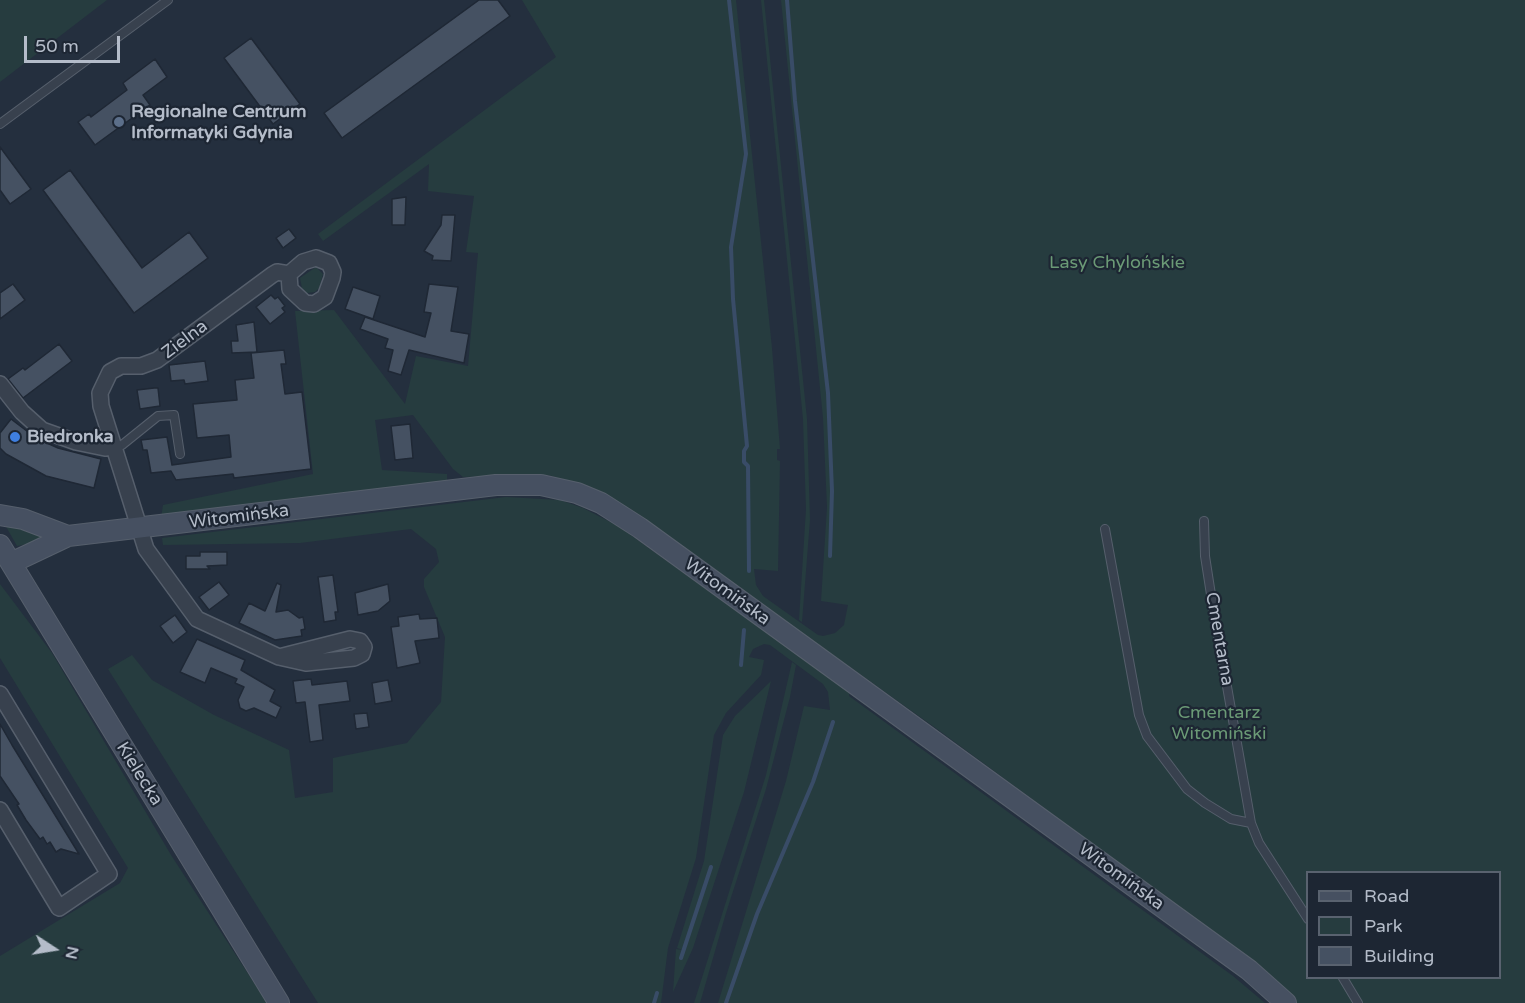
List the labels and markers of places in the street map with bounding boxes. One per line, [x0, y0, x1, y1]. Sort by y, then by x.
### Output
place label: Regionalne Centrum Informatyki Gdynia [131, 101, 307, 144]
marker: Regionalne Centrum Informatyki Gdynia [112, 115, 126, 129]
place label: Biedronka [27, 426, 114, 448]
marker: Biedronka [8, 430, 22, 444]

